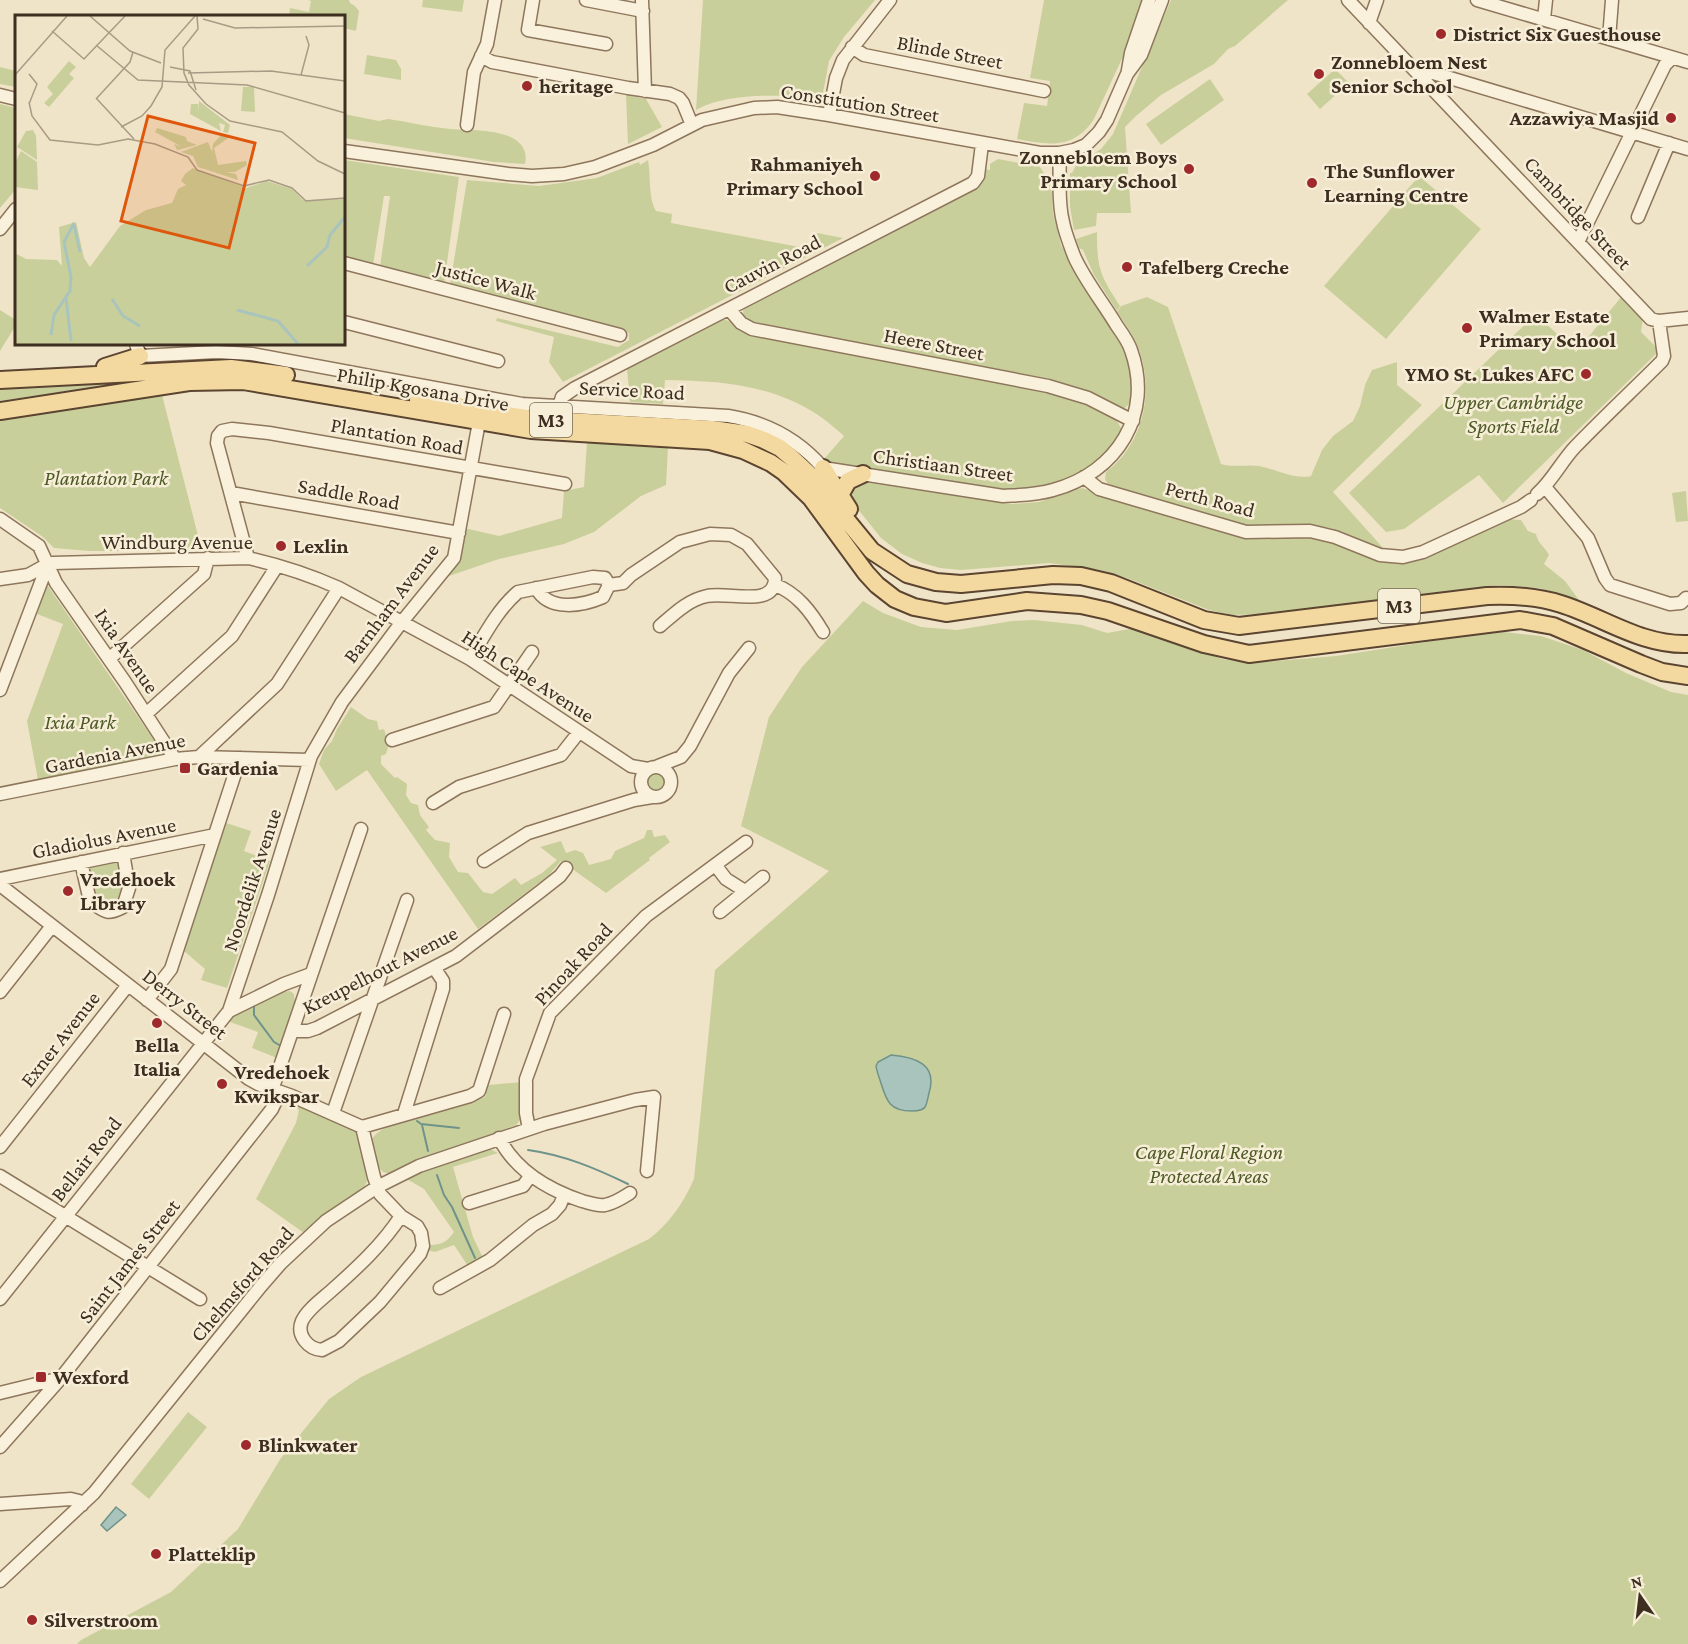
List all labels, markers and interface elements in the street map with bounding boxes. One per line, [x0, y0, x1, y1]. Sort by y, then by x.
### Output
inset map [15, 15, 345, 345]
place label: District Six Guesthouse [1453, 22, 1661, 46]
marker: District Six Guesthouse [1434, 27, 1448, 41]
street label: Blinde Street [895, 30, 1006, 74]
place label: Zonnebloem Nest Senior School [1331, 50, 1487, 98]
marker: Zonnebloem Nest Senior School [1312, 67, 1326, 81]
place label: heritage [539, 74, 614, 98]
marker: heritage [520, 79, 534, 93]
street label: Constitution Street [779, 79, 942, 128]
place label: Azzawiya Masjid [1508, 106, 1660, 130]
marker: Azzawiya Masjid [1664, 111, 1678, 125]
place label: Zonnebloem Boys Primary School [1019, 145, 1177, 193]
street label: Cambridge Street [1519, 151, 1637, 275]
place label: Rahmaniyeh Primary School [726, 152, 863, 200]
place label: The Sunflower Learning Centre [1324, 159, 1468, 207]
marker: Zonnebloem Boys Primary School [1182, 162, 1196, 176]
marker: Rahmaniyeh Primary School [868, 169, 882, 183]
marker: The Sunflower Learning Centre [1305, 176, 1319, 190]
street label: Cauvin Road [719, 229, 825, 299]
street label: Justice Walk [431, 254, 539, 305]
place label: Tafelberg Creche [1139, 255, 1289, 279]
marker: Tafelberg Creche [1120, 260, 1134, 274]
place label: Walmer Estate Primary School [1478, 304, 1616, 352]
marker: Walmer Estate Primary School [1460, 321, 1474, 335]
street label: Heere Street [882, 323, 987, 366]
street label: Philip Kgosana Drive [335, 362, 511, 416]
place label: YMO St. Lukes AFC [1405, 362, 1574, 386]
marker: YMO St. Lukes AFC [1579, 367, 1593, 381]
street label: Service Road [578, 375, 686, 405]
park label: Upper Cambridge Sports Field [1443, 390, 1583, 438]
road number: M3 [530, 403, 572, 437]
street label: Plantation Road [329, 413, 465, 459]
street label: Christiaan Street [871, 443, 1016, 487]
park label: Plantation Park [44, 466, 169, 490]
street label: Saddle Road [296, 473, 402, 515]
street label: Perth Road [1163, 476, 1257, 522]
street label: Windburg Avenue [101, 530, 253, 554]
place label: Lexlin [293, 534, 349, 558]
street label: Barnham Avenue [338, 538, 444, 668]
marker: Lexlin [274, 539, 288, 553]
road number: M3 [1378, 589, 1420, 623]
street label: Ixia Avenue [90, 604, 164, 698]
street label: High Cape Avenue [457, 624, 599, 728]
park label: Ixia Park [44, 710, 116, 734]
street label: Gardenia Avenue [43, 728, 187, 778]
place label: Gardenia [197, 756, 279, 780]
marker: Gardenia [178, 761, 192, 775]
street label: Noordelik Avenue [218, 806, 286, 954]
street label: Gladiolus Avenue [30, 812, 178, 864]
place label: Vredehoek Library [79, 867, 176, 915]
marker: Vredehoek Library [61, 884, 75, 898]
street label: Pinoak Road [529, 918, 617, 1010]
street label: Kreupelhout Avenue [298, 921, 462, 1019]
street label: Derry Street [138, 963, 233, 1045]
street label: Exner Avenue [15, 986, 105, 1092]
marker: Bella Italia [150, 1016, 164, 1030]
place label: Bella Italia [133, 1033, 181, 1081]
place label: Vredehoek Kwikspar [233, 1060, 330, 1108]
marker: Vredehoek Kwikspar [215, 1077, 229, 1091]
street label: Bellair Road [45, 1112, 127, 1206]
park label: Cape Floral Region Protected Areas [1135, 1140, 1283, 1188]
street label: Saint James Street [73, 1193, 185, 1328]
street label: Chelmsford Road [185, 1222, 299, 1346]
place label: Wexford [52, 1365, 129, 1389]
marker: Wexford [34, 1370, 48, 1384]
place label: Blinkwater [258, 1433, 358, 1457]
marker: Blinkwater [239, 1438, 253, 1452]
place label: Platteklip [168, 1542, 256, 1566]
marker: Platteklip [149, 1547, 163, 1561]
north arrow [1610, 1566, 1670, 1626]
text: N [1629, 1572, 1644, 1591]
place label: Silverstroom [44, 1608, 158, 1632]
marker: Silverstroom [25, 1613, 39, 1627]

